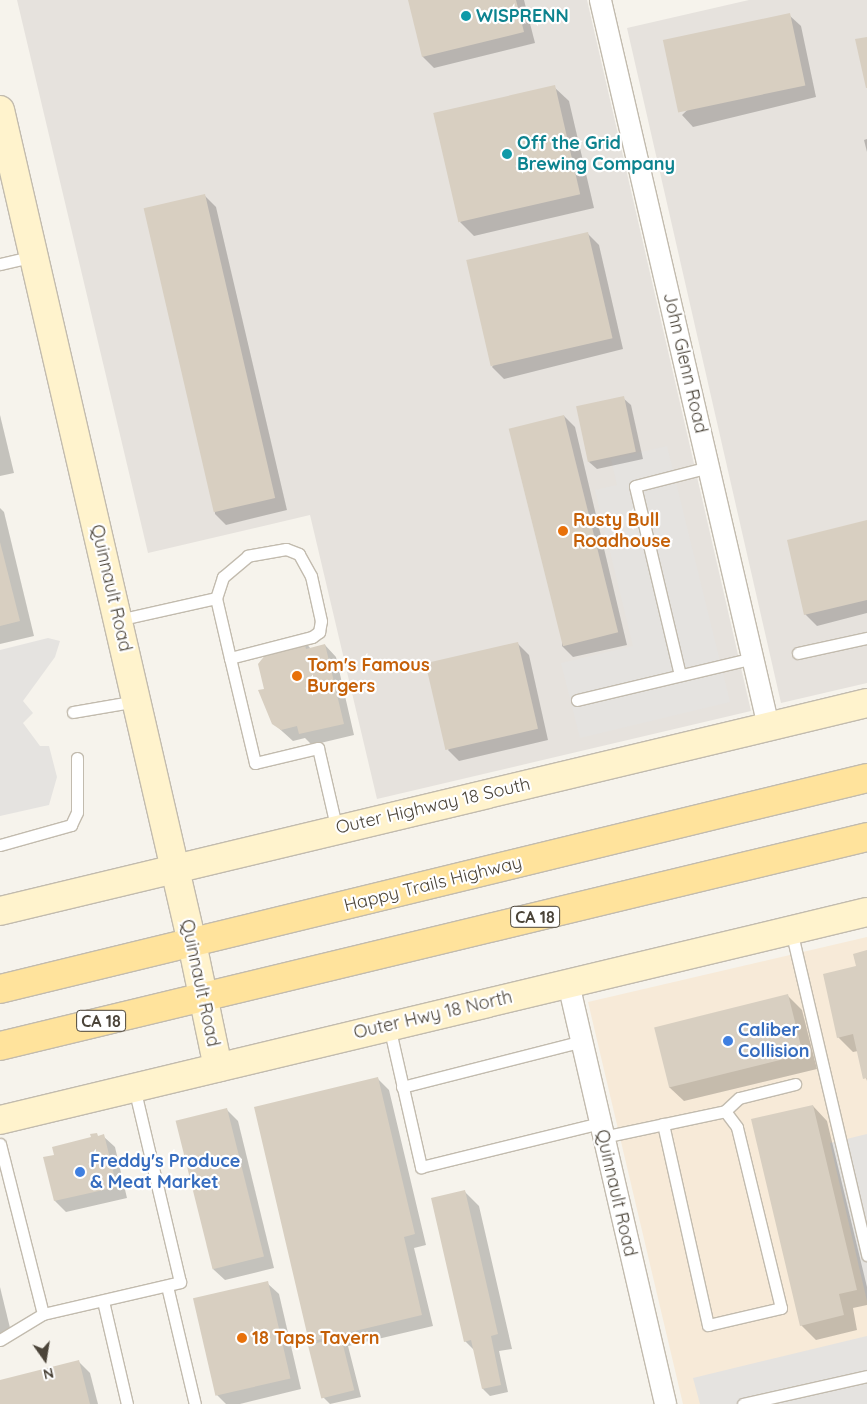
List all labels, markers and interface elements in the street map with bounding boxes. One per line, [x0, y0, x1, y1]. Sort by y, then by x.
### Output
place label: WISPRENN [476, 5, 569, 27]
marker: WISPRENN [460, 10, 472, 22]
place label: Off the Grid Brewing Company [517, 133, 675, 176]
marker: Off the Grid Brewing Company [501, 148, 513, 160]
street label: John Glenn Road [658, 291, 712, 435]
place label: Rusty Bull Roadhouse [573, 510, 671, 552]
street label: Quinnault Road [86, 522, 136, 654]
marker: Rusty Bull Roadhouse [557, 525, 569, 537]
place label: Tom's Famous Burgers [307, 655, 430, 698]
marker: Tom's Famous Burgers [291, 670, 303, 682]
street label: Outer Highway 18 South [334, 773, 532, 839]
street label: Happy Trails Highway [342, 851, 524, 917]
road number: CA 18 [510, 904, 560, 930]
street label: Quinnault Road [176, 917, 224, 1049]
street label: Outer Hwy 18 North [352, 986, 514, 1044]
road number: CA 18 [76, 1008, 126, 1034]
place label: Caliber Collision [738, 1020, 809, 1062]
marker: Caliber Collision [722, 1035, 734, 1047]
street label: Quinnault Road [591, 1127, 641, 1259]
place label: Freddy's Produce & Meat Market [90, 1151, 240, 1194]
marker: Freddy's Produce & Meat Market [74, 1166, 86, 1178]
place label: 18 Taps Tavern [252, 1327, 379, 1349]
marker: 18 Taps Tavern [236, 1332, 248, 1344]
north arrow [20, 1334, 70, 1384]
text: N [41, 1364, 55, 1384]

